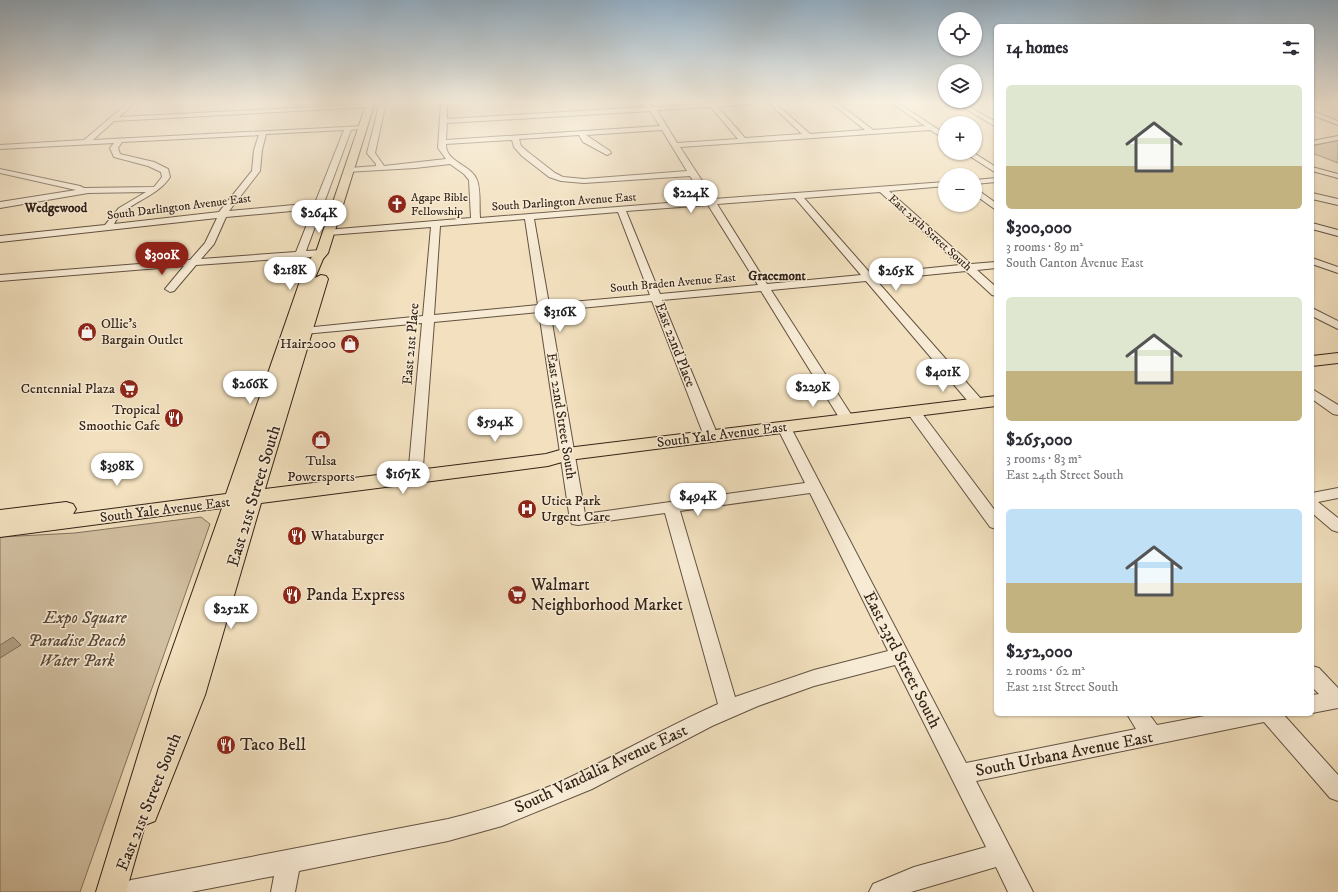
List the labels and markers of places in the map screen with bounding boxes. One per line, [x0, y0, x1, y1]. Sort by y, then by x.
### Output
pin: $224K [663, 180, 719, 214]
place label: Agape Bible Fellowship [411, 190, 468, 219]
church icon: Agape Bible Fellowship [386, 193, 408, 215]
pin: $264K [291, 200, 347, 234]
pin: $300K [134, 242, 190, 276]
pin: $218K [262, 257, 318, 291]
pin: $265K [868, 258, 924, 292]
pin: $316K [532, 299, 588, 333]
place label: Ollie's Bargain Outlet [101, 315, 184, 349]
shop icon: Ollie's Bargain Outlet [76, 321, 98, 343]
shop icon: Hair2000 [339, 333, 361, 355]
place label: Hair2000 [280, 335, 336, 353]
pin: $401K [915, 359, 971, 393]
pin: $266K [222, 371, 278, 405]
pin: $229K [785, 374, 841, 408]
supermarket icon: Centennial Plaza [118, 378, 140, 400]
place label: Centennial Plaza [21, 380, 115, 398]
place label: Tropical Smoothie Cafe [79, 401, 161, 435]
restaurant icon: Tropical Smoothie Cafe [163, 407, 185, 429]
pin: $594K [467, 409, 523, 443]
shop icon: Tulsa Powersports [310, 429, 332, 451]
place label: Tulsa Powersports [287, 452, 355, 486]
pin: $398K [89, 453, 145, 487]
pin: $167K [375, 461, 431, 495]
pin: $494K [670, 483, 726, 517]
place label: Utica Park Urgent Care [541, 492, 610, 526]
hospital icon: Utica Park Urgent Care [516, 498, 538, 520]
restaurant icon: Whataburger [286, 525, 308, 547]
place label: Whataburger [310, 527, 385, 545]
place label: Walmart Neighborhood Market [530, 574, 684, 616]
restaurant icon: Panda Express [281, 584, 303, 606]
place label: Panda Express [306, 584, 405, 606]
supermarket icon: Walmart Neighborhood Market [506, 584, 528, 606]
pin: $252K [203, 596, 259, 630]
restaurant icon: Taco Bell [215, 734, 237, 756]
place label: Taco Bell [240, 734, 306, 756]

